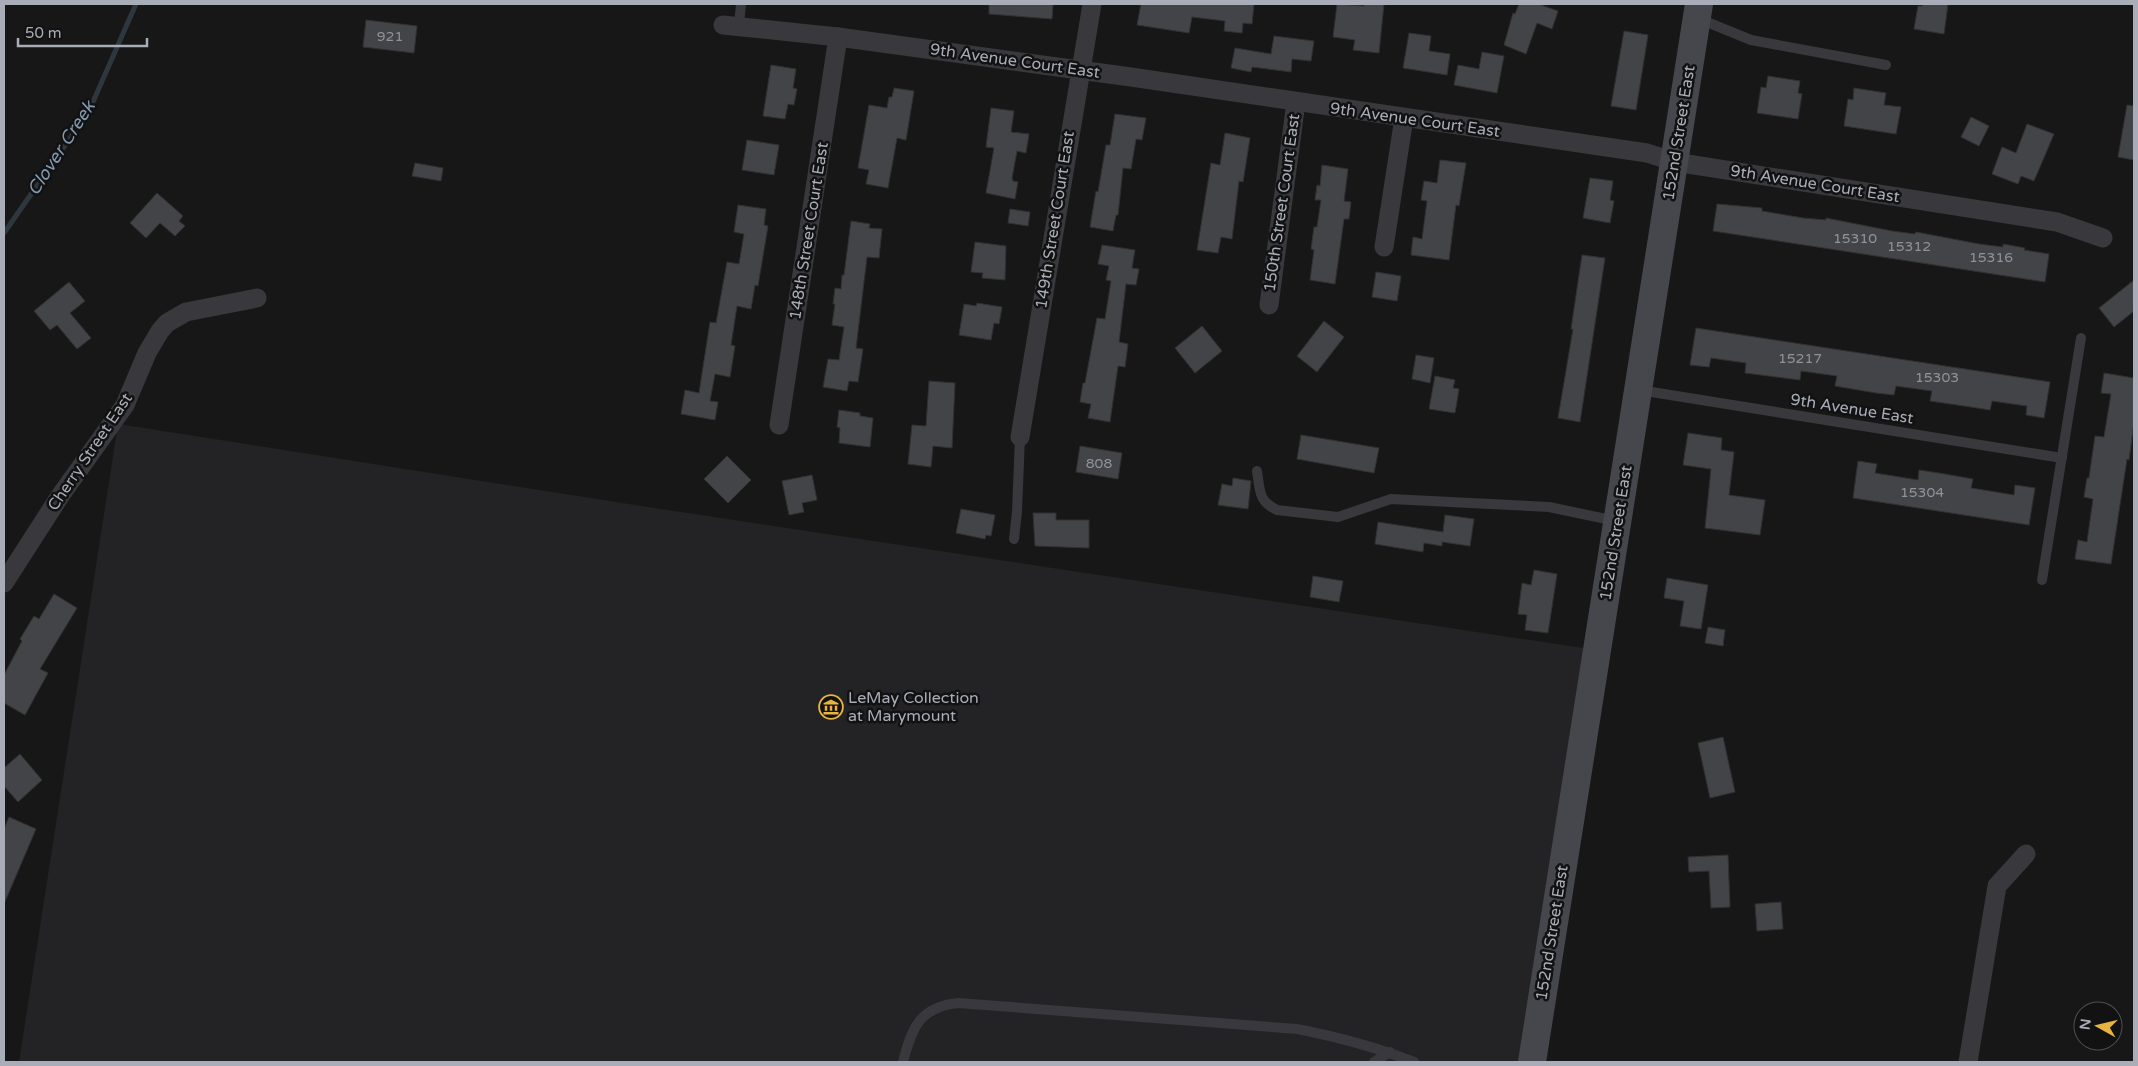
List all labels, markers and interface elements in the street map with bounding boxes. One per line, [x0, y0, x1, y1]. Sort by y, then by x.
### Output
scale bar [18, 15, 146, 47]
text: 50 m [25, 24, 62, 42]
house number: 921 [377, 28, 403, 45]
street label: 9th Avenue Court East [929, 39, 1101, 83]
street label: 152nd Street East [1658, 64, 1700, 202]
water label: Clover Creek [22, 96, 100, 199]
street label: 9th Avenue Court East [1329, 98, 1501, 142]
street label: 150th Street Court East [1260, 113, 1304, 293]
street label: 149th Street Court East [1031, 130, 1079, 310]
street label: 148th Street Court East [785, 141, 833, 321]
street label: 9th Avenue Court East [1729, 161, 1901, 207]
house number: 15310 [1833, 230, 1877, 247]
house number: 15312 [1887, 238, 1931, 255]
house number: 15316 [1969, 249, 2013, 266]
house number: 15217 [1778, 350, 1822, 367]
house number: 15303 [1915, 369, 1959, 386]
street label: Cherry Street East [43, 389, 137, 515]
street label: 9th Avenue East [1789, 389, 1915, 429]
house number: 808 [1086, 455, 1112, 472]
street label: 152nd Street East [1595, 464, 1637, 602]
house number: 15304 [1900, 484, 1944, 501]
place label: LeMay Collection at Marymount [848, 688, 979, 726]
museum icon: LeMay Collection at Marymount [818, 694, 844, 720]
street label: 152nd Street East [1531, 864, 1573, 1002]
north arrow [2073, 1001, 2123, 1051]
text: N [2076, 1018, 2095, 1031]

